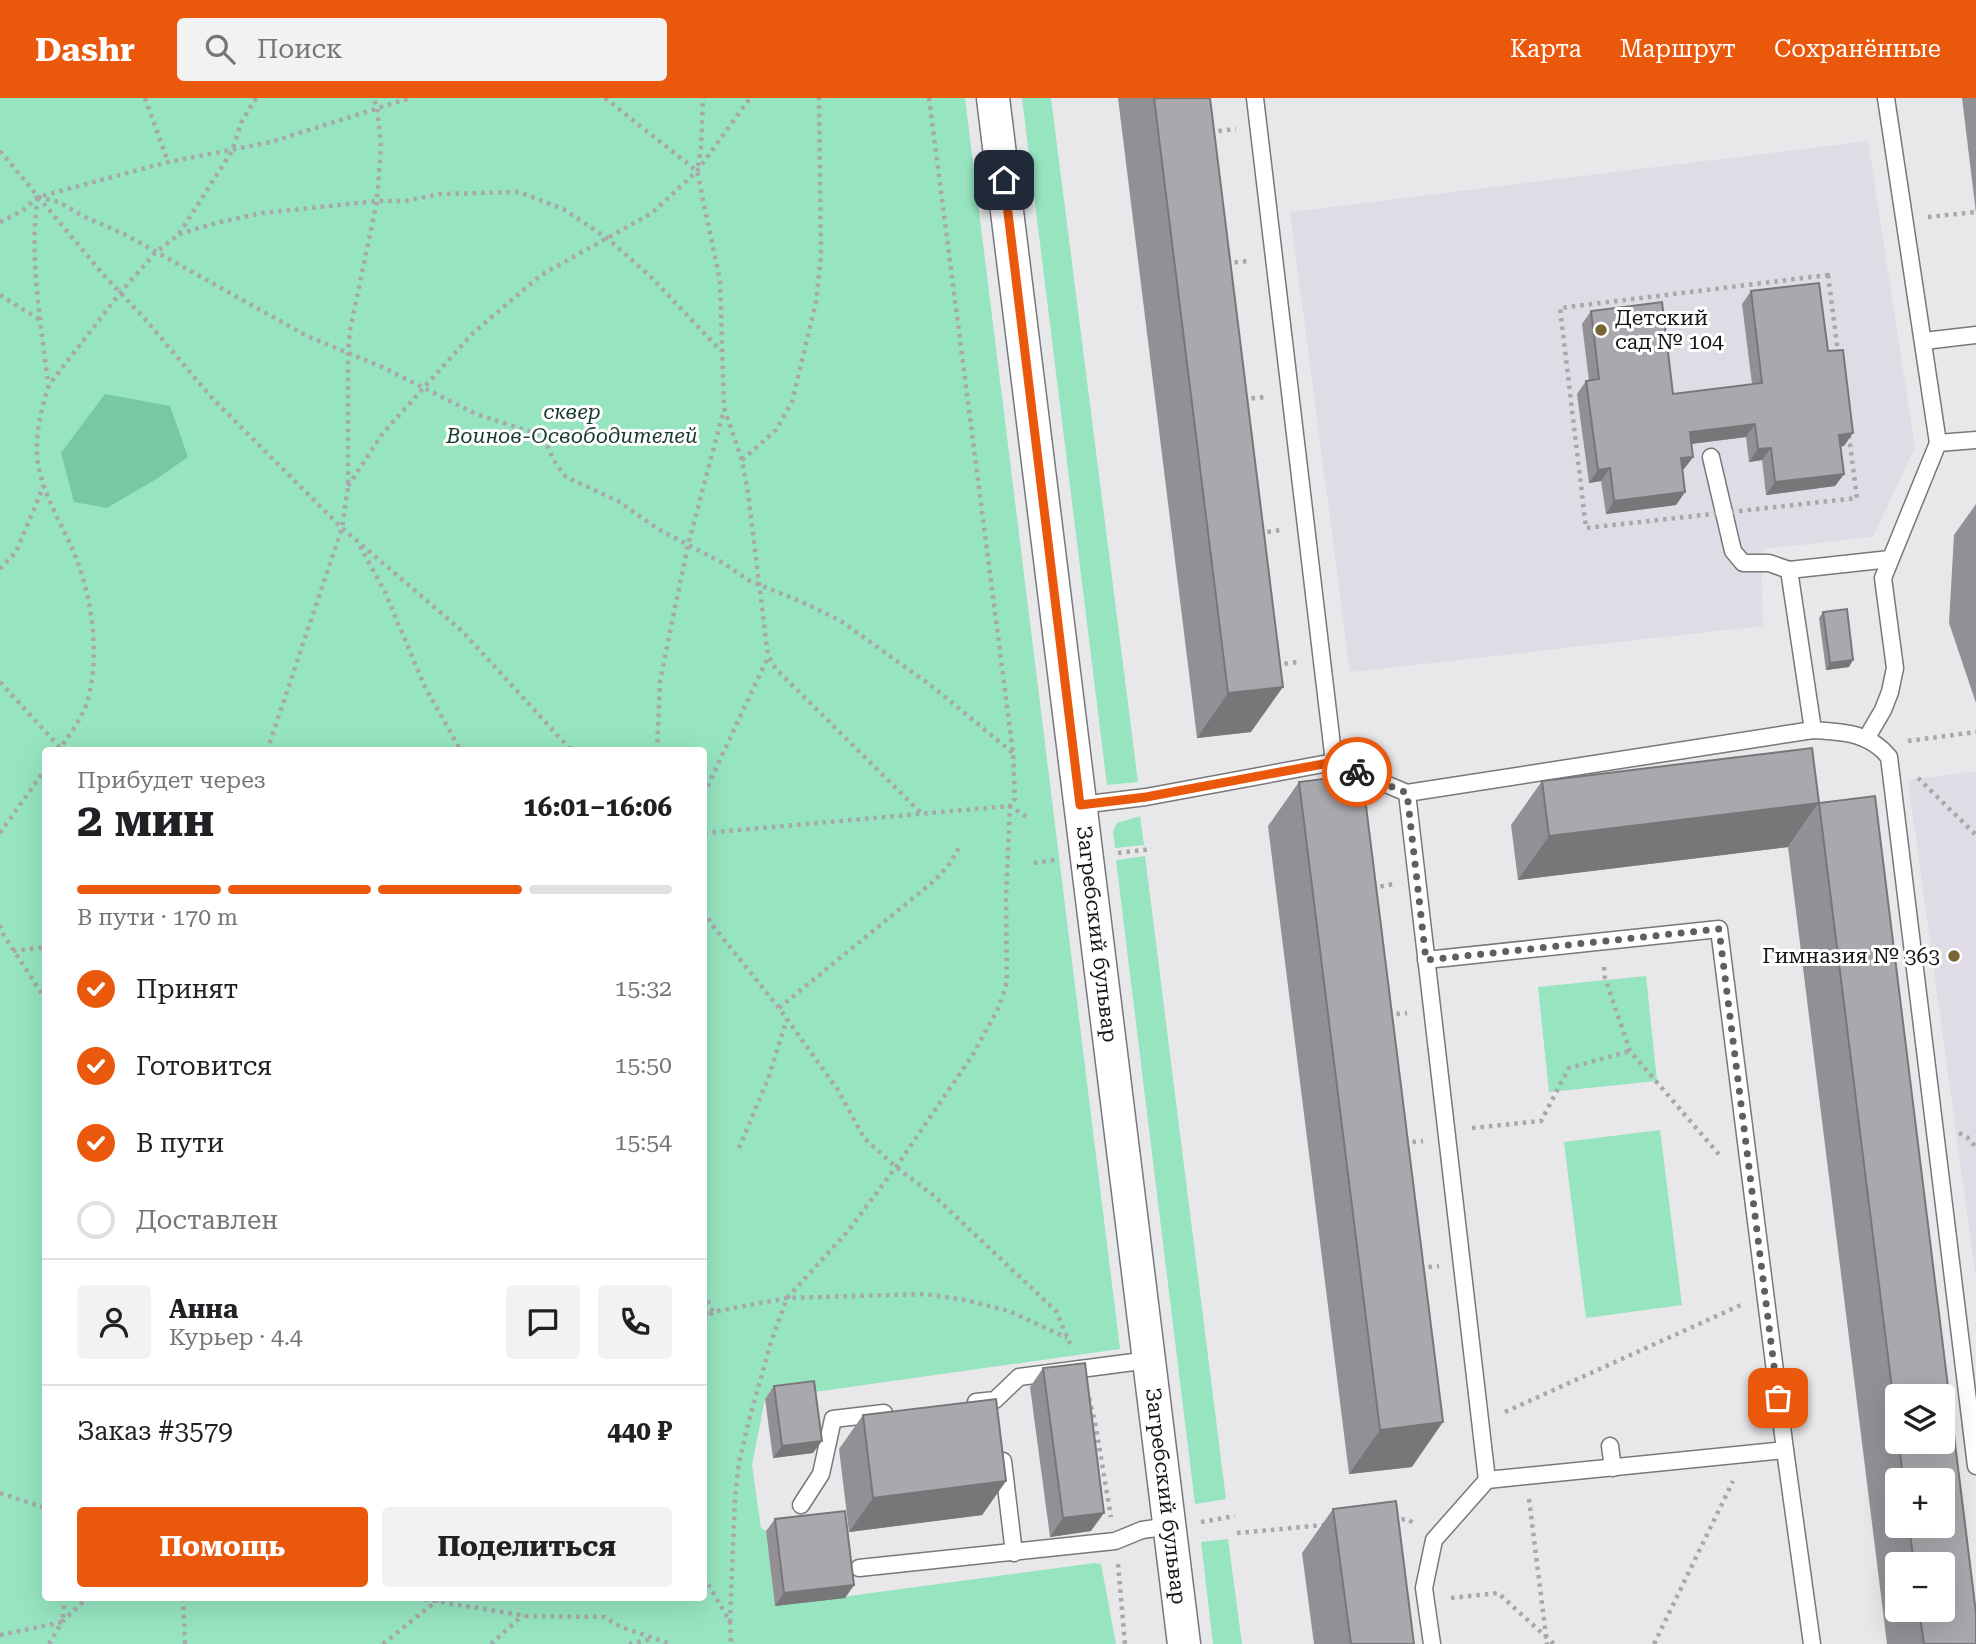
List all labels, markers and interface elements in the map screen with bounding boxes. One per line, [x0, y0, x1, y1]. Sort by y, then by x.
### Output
search box [177, 18, 667, 81]
text: Dashr [35, 30, 135, 69]
icon: search [201, 30, 239, 68]
text: Поиск [257, 34, 343, 64]
text: Карта [1510, 35, 1582, 63]
text: Маршрут [1620, 35, 1736, 63]
text: Сохранённые [1774, 35, 1941, 63]
pin [974, 150, 1034, 210]
icon: home [985, 161, 1023, 199]
place label: Детский сад № 104 [1615, 306, 1724, 354]
marker: Детский сад № 104 [1593, 322, 1609, 338]
park label: сквер Воинов-Освободителей [445, 400, 698, 448]
courier [1322, 737, 1392, 807]
icon: bike [1338, 753, 1376, 791]
text: Прибудет через [77, 767, 266, 794]
text: 16:01–16:06 [523, 792, 672, 822]
text: 2 мин [77, 793, 214, 847]
street label: Загребский бульвар [1072, 824, 1122, 1044]
text: В пути · 170 m [77, 904, 238, 931]
place label: Гимназия № 363 [1762, 944, 1940, 968]
marker: Гимназия № 363 [1946, 948, 1962, 964]
icon: check [77, 970, 115, 1008]
text: Принят [136, 974, 238, 1004]
text: 15:32 [615, 975, 672, 1002]
icon: check [77, 1047, 115, 1085]
text: Готовится [136, 1051, 272, 1081]
text: 15:50 [615, 1052, 672, 1079]
icon: check [77, 1124, 115, 1162]
text: В пути [136, 1128, 224, 1158]
text: 15:54 [615, 1129, 672, 1156]
text: Доставлен [136, 1205, 278, 1235]
button: person [77, 1285, 151, 1359]
button: chat [506, 1285, 580, 1359]
button: phone [598, 1285, 672, 1359]
text: Анна [169, 1294, 238, 1324]
text: Курьер · 4.4 [169, 1324, 303, 1351]
pin [1748, 1368, 1808, 1428]
icon: bag [1759, 1379, 1797, 1417]
map controls [1885, 1384, 1955, 1622]
button: layers [1885, 1384, 1955, 1454]
street label: Загребский бульвар [1141, 1386, 1191, 1606]
text: Заказ #3579 [77, 1416, 233, 1446]
text: 440 ₽ [607, 1416, 672, 1446]
button: + [1885, 1468, 1955, 1538]
button: Помощь [77, 1507, 368, 1587]
button: Поделиться [382, 1507, 672, 1587]
button: − [1885, 1552, 1955, 1622]

